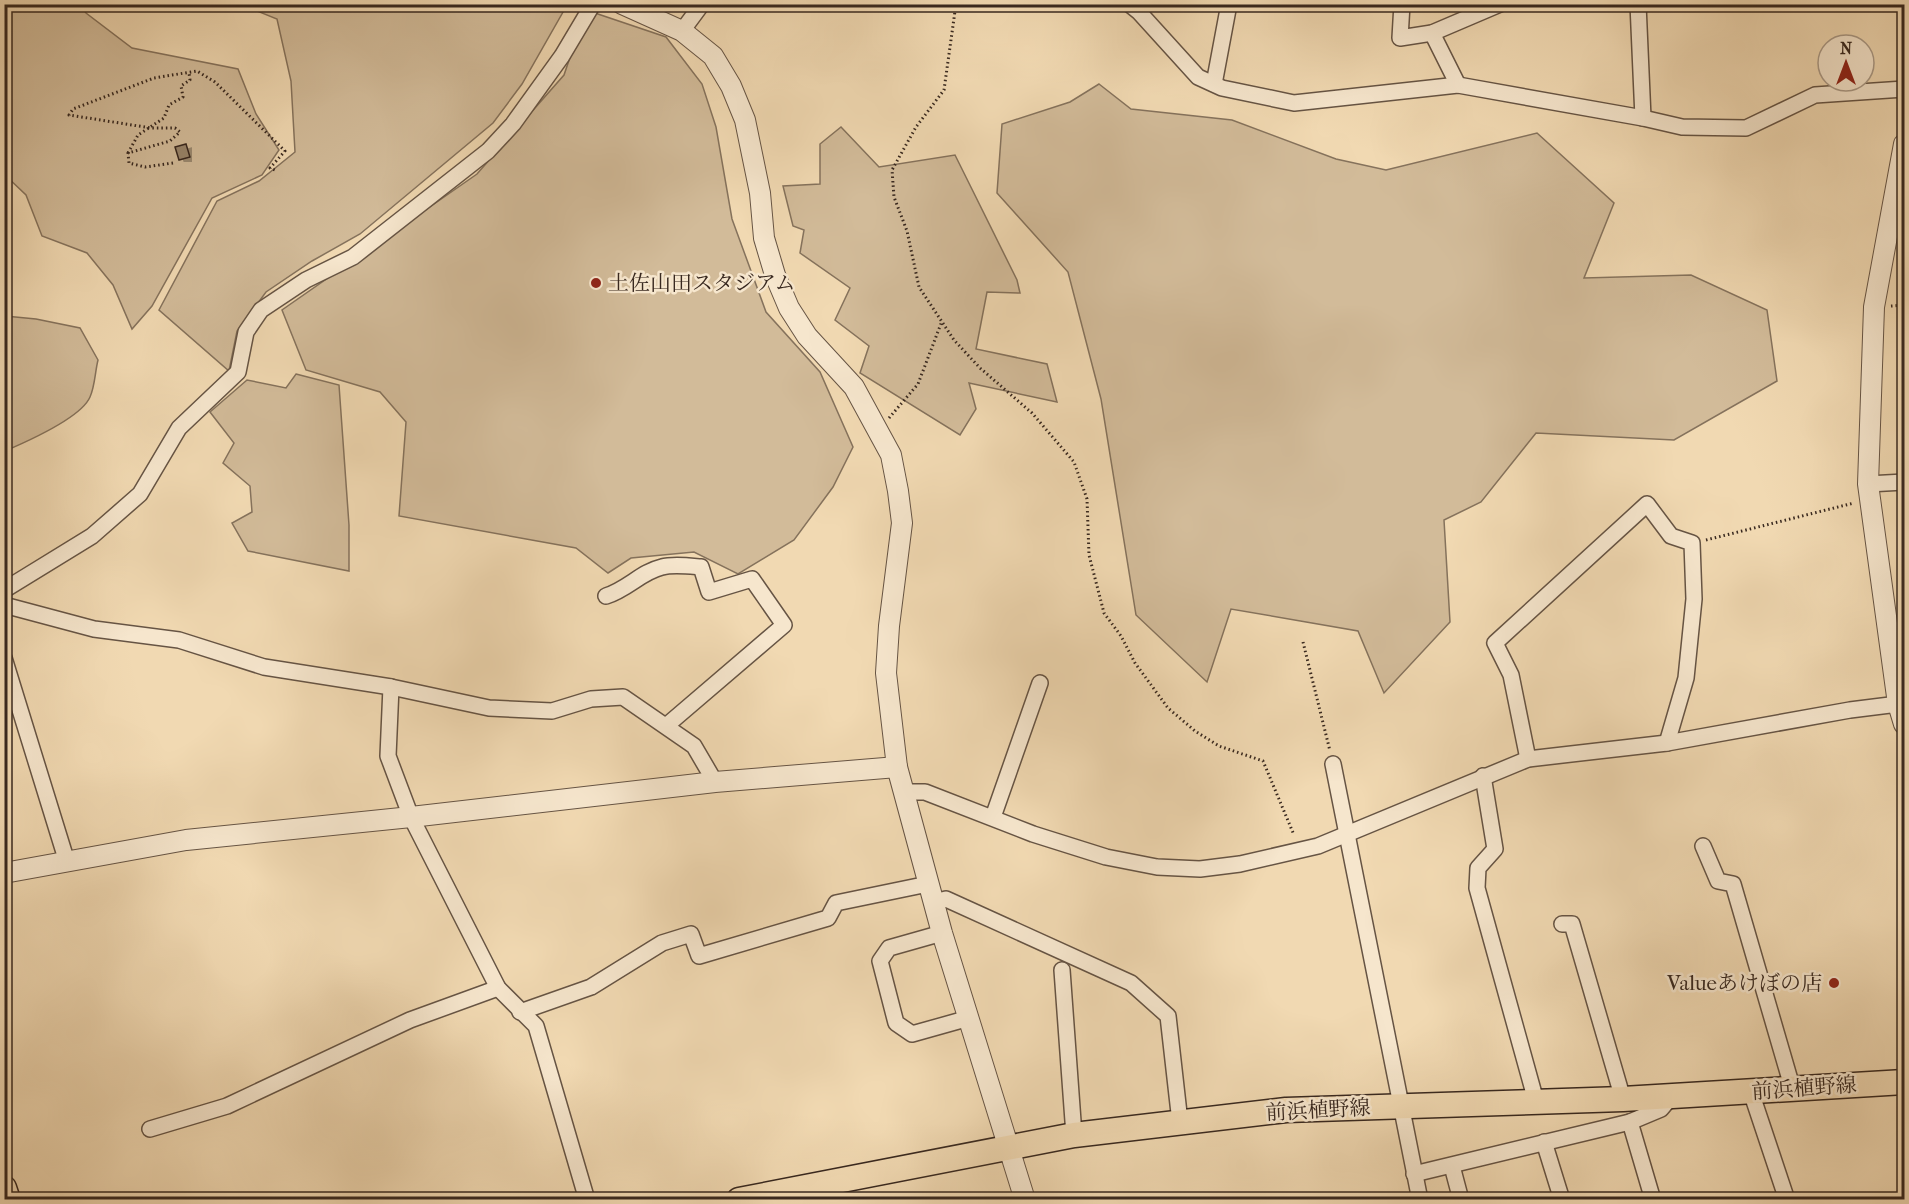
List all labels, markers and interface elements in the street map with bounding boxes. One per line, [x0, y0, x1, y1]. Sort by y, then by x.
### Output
north arrow [1816, 33, 1876, 93]
text: N [1840, 39, 1853, 58]
place label: 土佐山田スタジアム [608, 271, 796, 295]
marker: 土佐山田スタジアム [589, 276, 603, 290]
place label: Valueあけぼの店 [1666, 971, 1822, 995]
marker: Valueあけぼの店 [1827, 976, 1841, 990]
street label: 前浜植野線 [1751, 1072, 1857, 1104]
street label: 前浜植野線 [1265, 1095, 1371, 1125]

